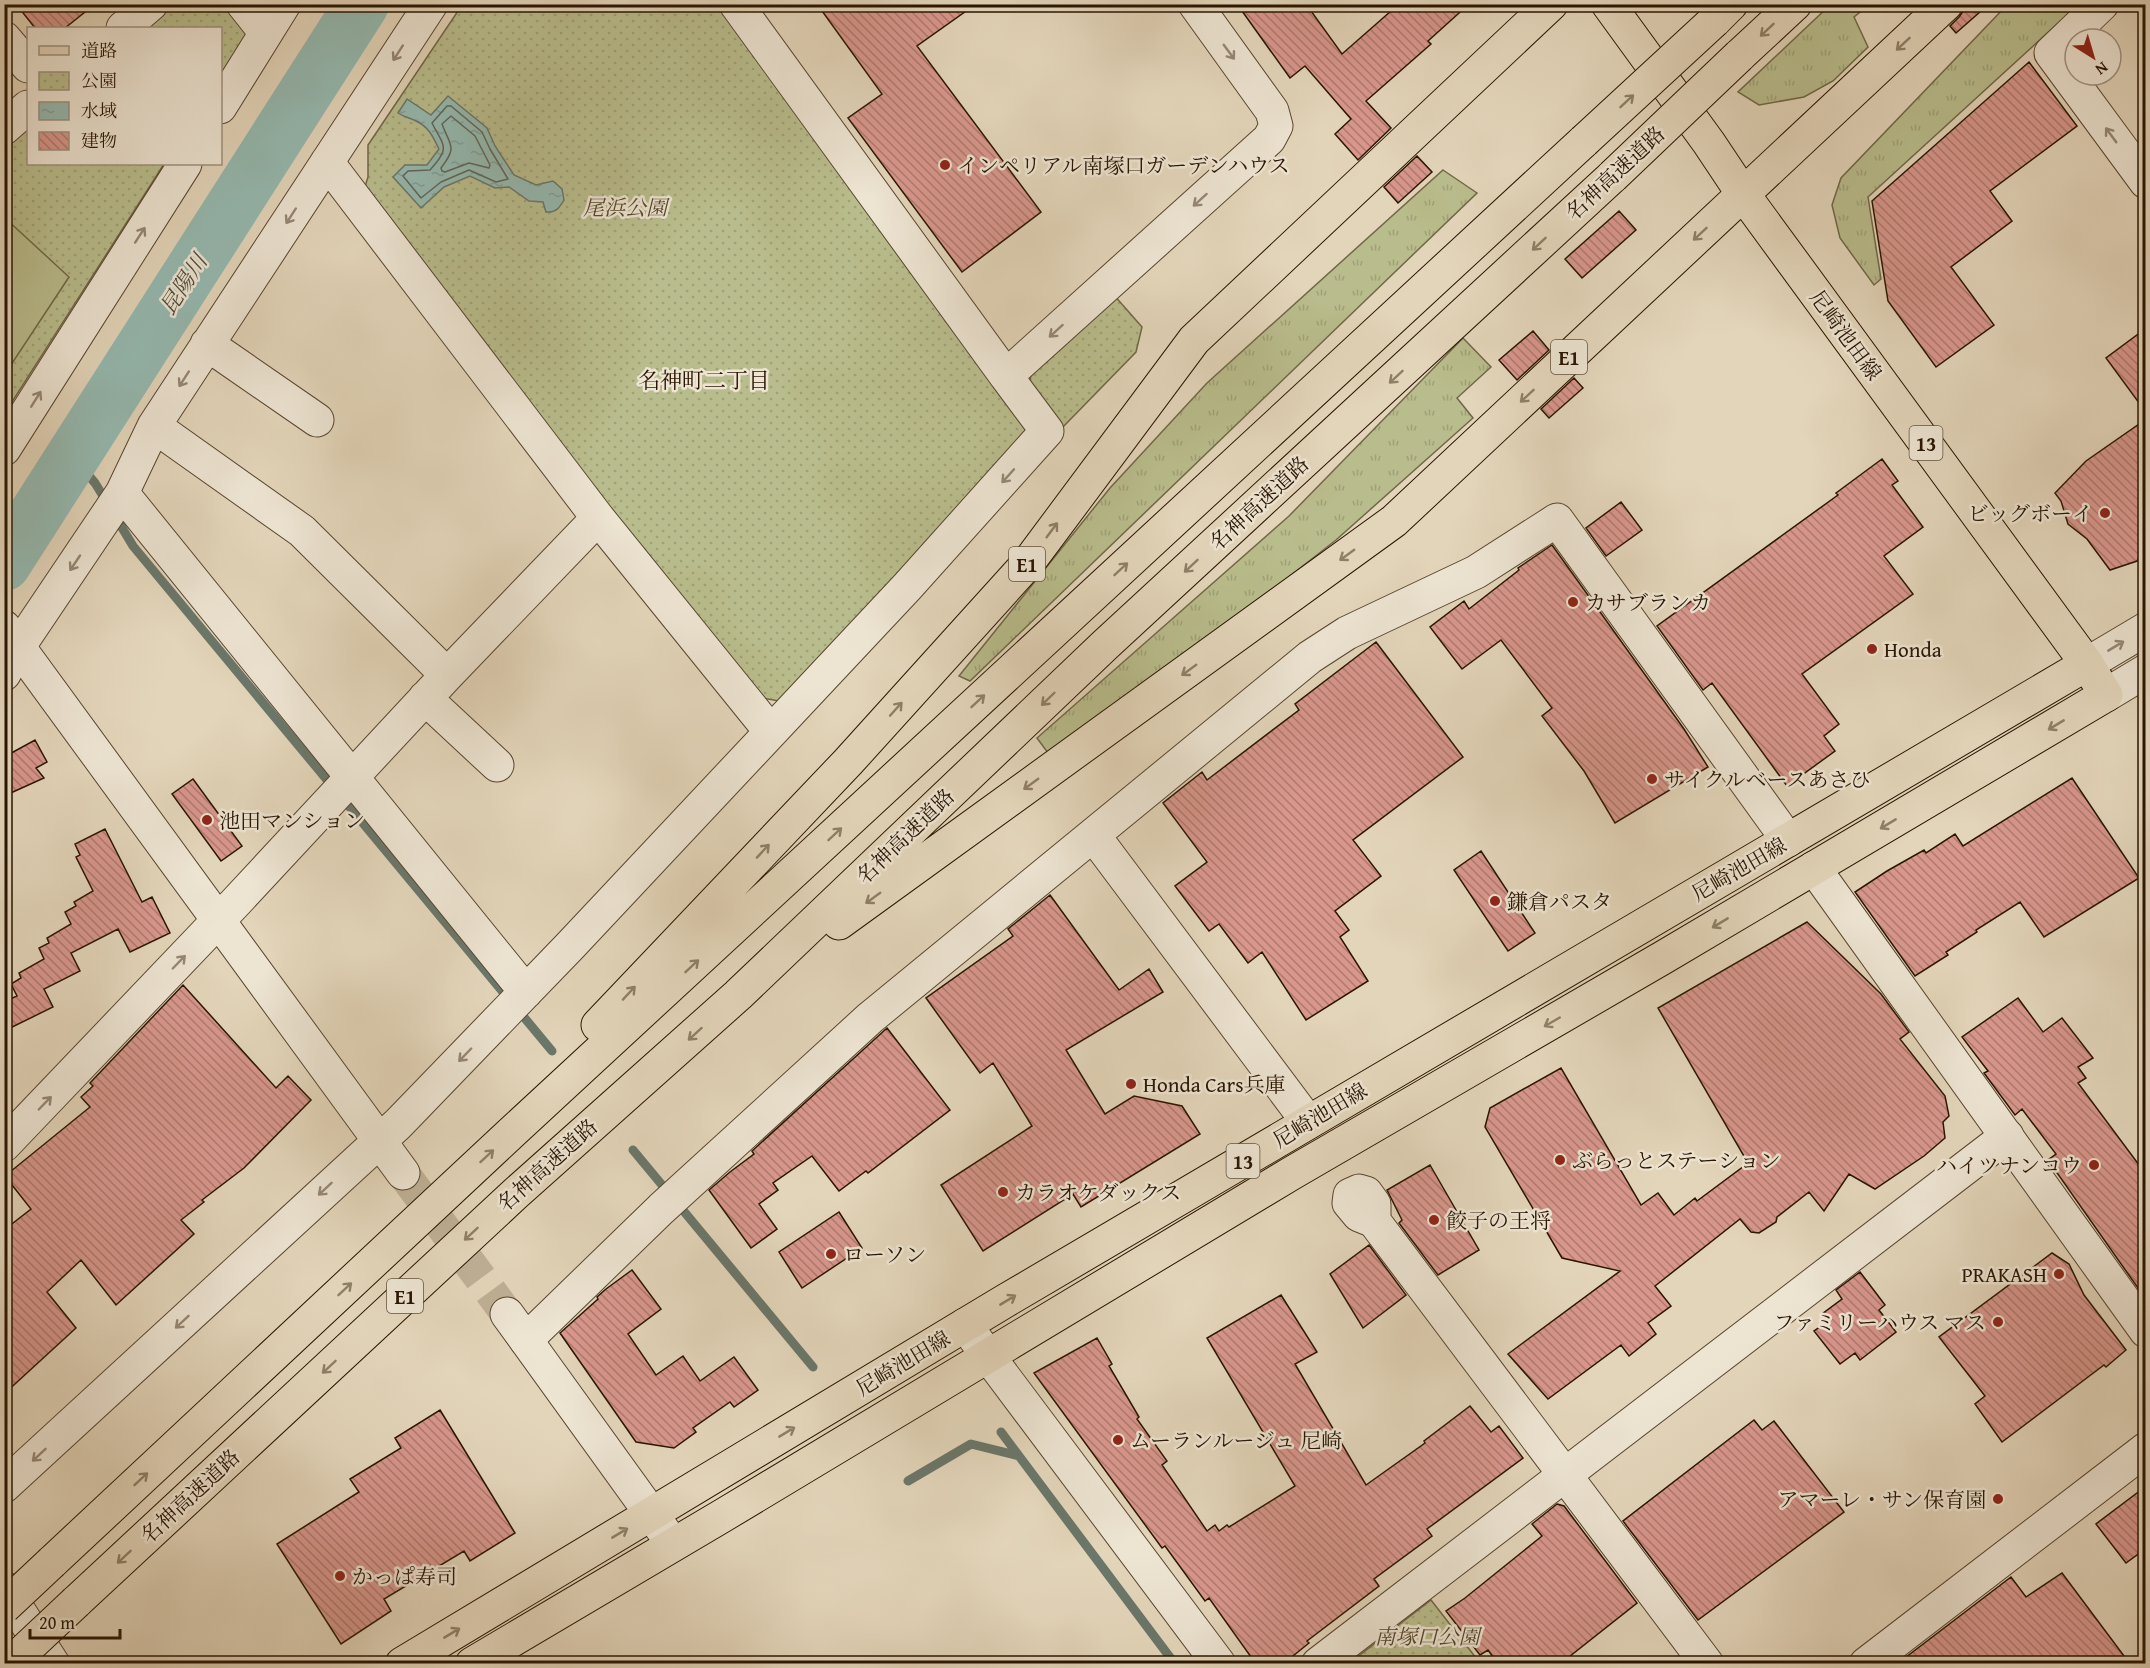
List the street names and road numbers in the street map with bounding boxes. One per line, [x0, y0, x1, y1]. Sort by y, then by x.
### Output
street label: 名神高速道路 [1558, 119, 1672, 227]
street label: 尼崎池田線 [1803, 283, 1889, 387]
road number: E1 [1551, 340, 1587, 374]
road number: 13 [1910, 426, 1942, 460]
street label: 名神高速道路 [1202, 449, 1316, 557]
road number: E1 [1009, 547, 1045, 581]
street label: 名神高速道路 [849, 781, 961, 891]
street label: 尼崎池田線 [1686, 829, 1792, 909]
street label: 尼崎池田線 [1267, 1075, 1373, 1155]
street label: 名神高速道路 [490, 1111, 604, 1219]
road number: 13 [1226, 1144, 1260, 1178]
road number: E1 [387, 1279, 423, 1313]
street label: 尼崎池田線 [850, 1323, 956, 1403]
street label: 名神高速道路 [133, 1442, 247, 1550]

